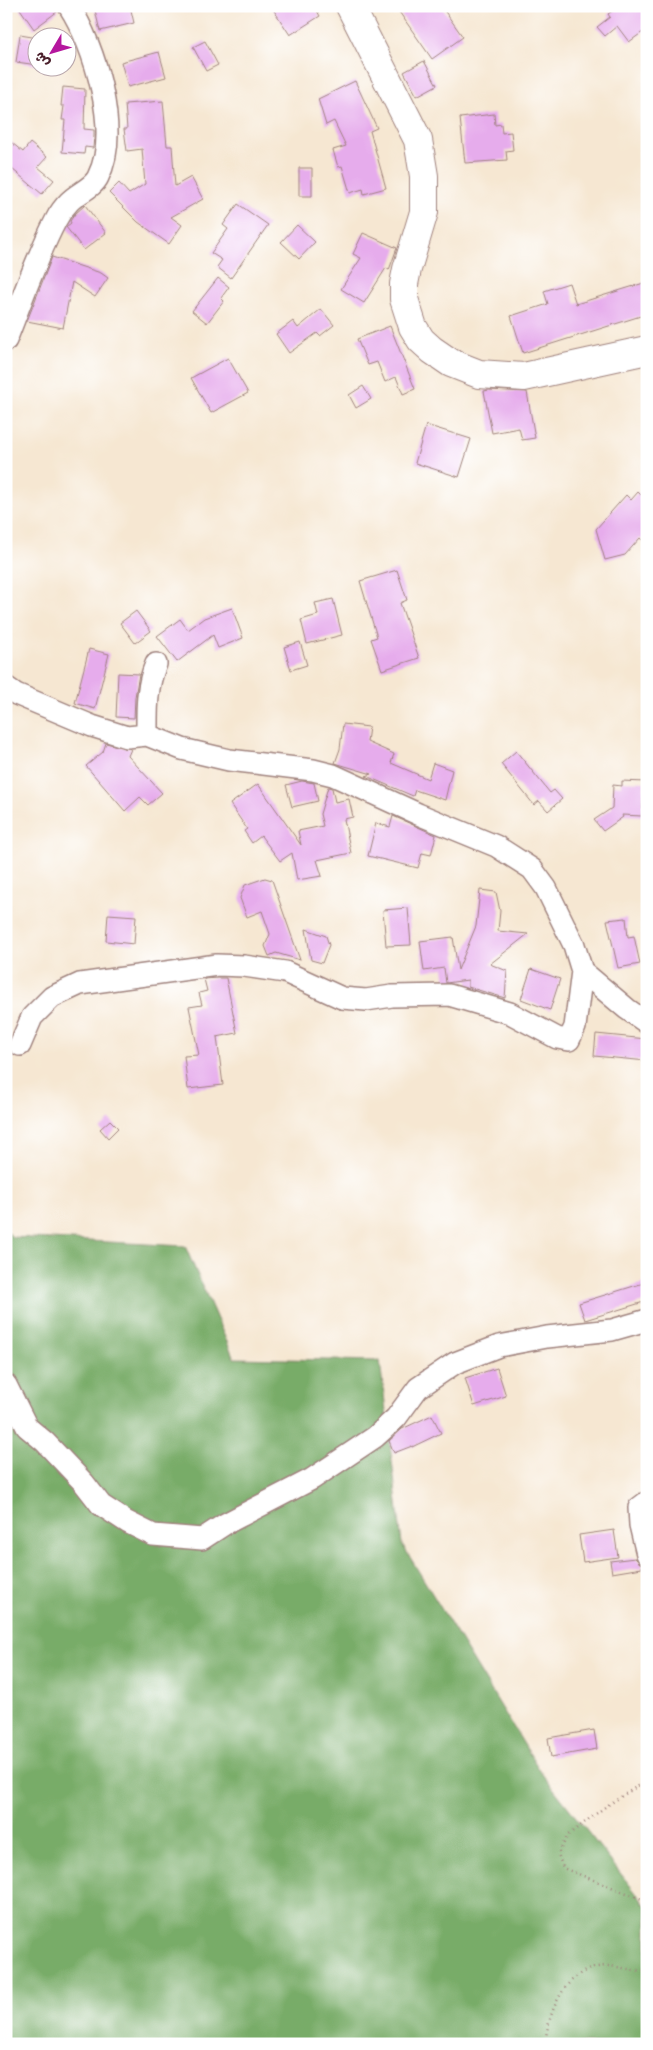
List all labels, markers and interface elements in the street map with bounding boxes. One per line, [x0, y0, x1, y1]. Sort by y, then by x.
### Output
north arrow [28, 28, 78, 78]
text: ش [29, 47, 56, 72]

